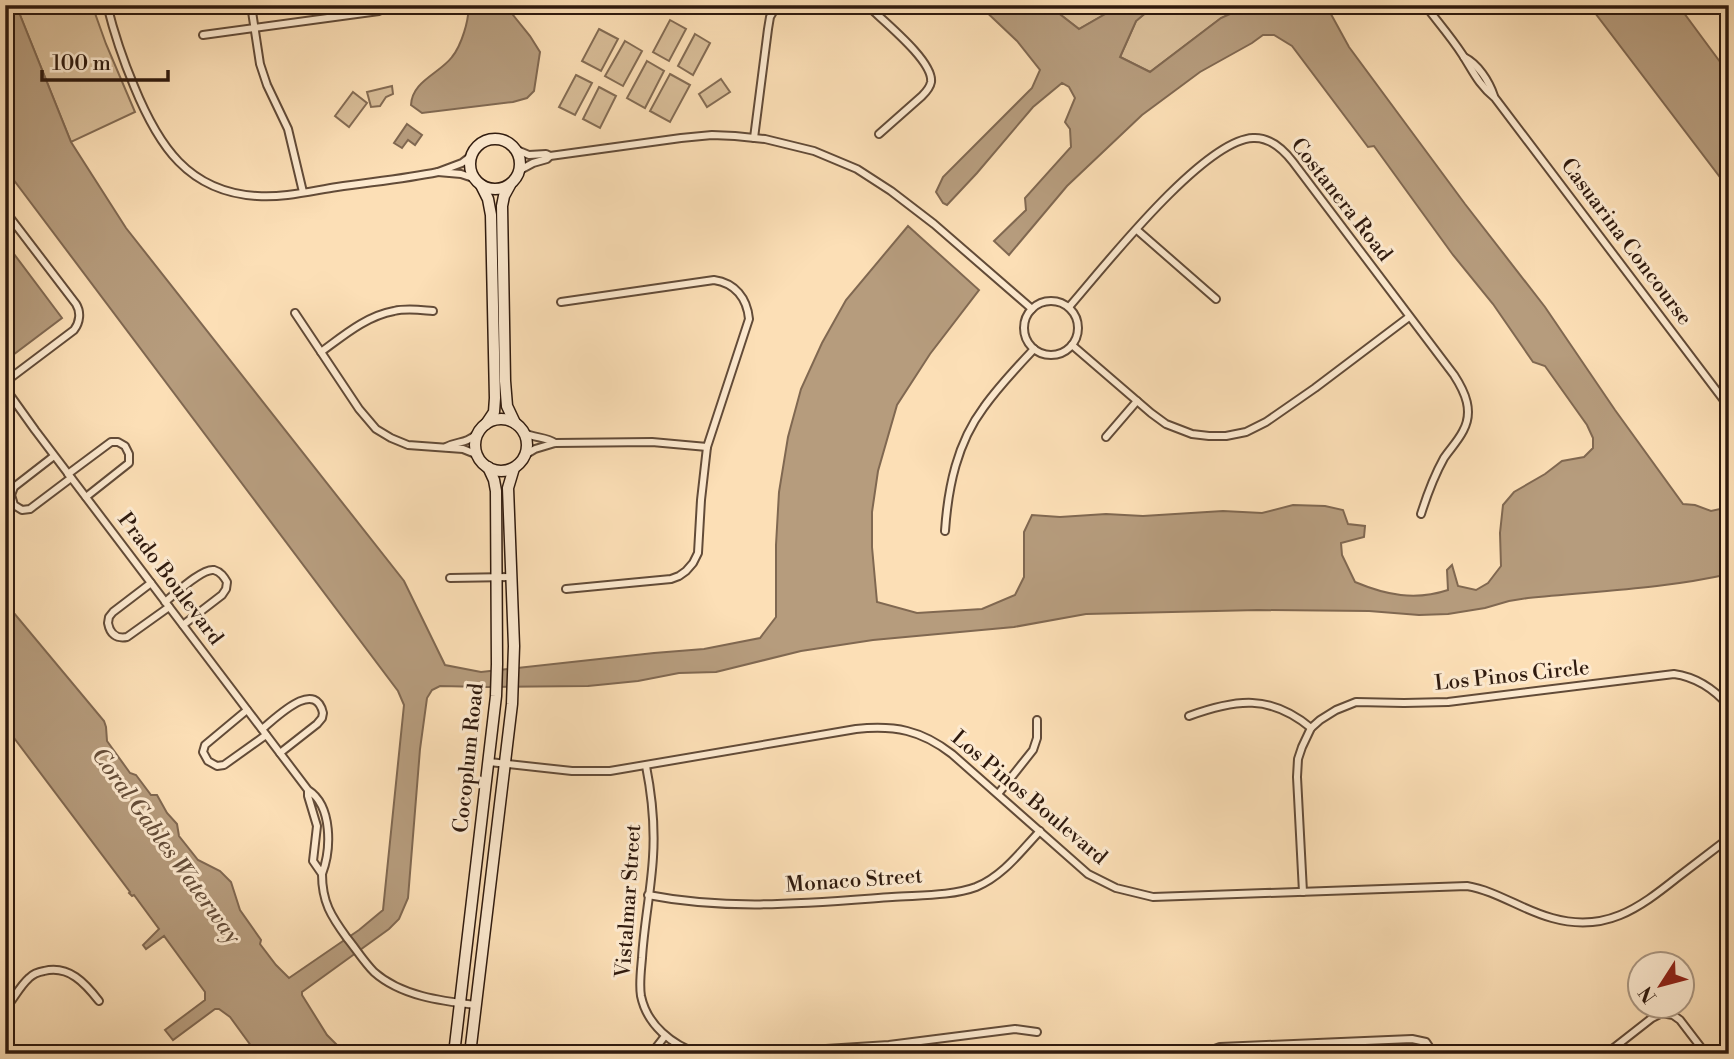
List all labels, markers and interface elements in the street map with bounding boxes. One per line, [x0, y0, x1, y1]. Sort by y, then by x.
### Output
scale bar [42, 38, 168, 82]
text: 100 m [52, 51, 111, 77]
street label: Costanera Road [1285, 133, 1397, 267]
street label: Casuarina Concourse [1555, 153, 1697, 331]
street label: Prado Boulevard [112, 508, 228, 650]
street label: Los Pinos Circle [1433, 655, 1591, 697]
street label: Cocoplum Road [448, 682, 490, 834]
street label: Los Pinos Boulevard [946, 725, 1112, 871]
water label: Coral Gables Waterway [85, 742, 247, 950]
street label: Vistalmar Street [611, 823, 647, 980]
street label: Monaco Street [785, 863, 924, 899]
north arrow [1626, 950, 1696, 1020]
text: N [1634, 981, 1662, 1008]

